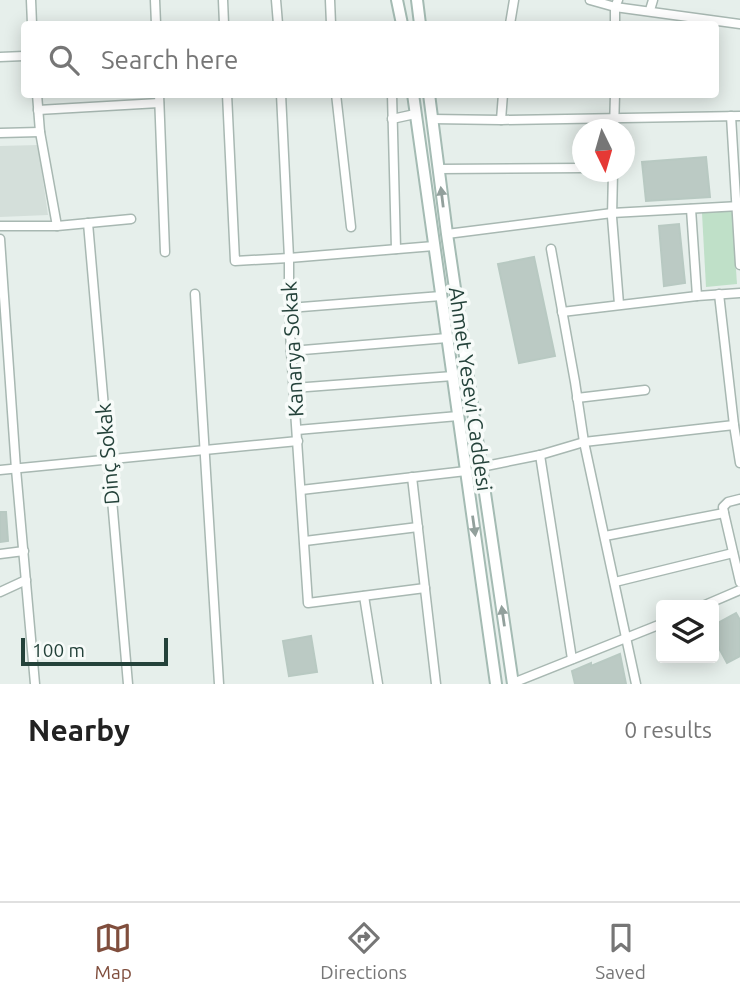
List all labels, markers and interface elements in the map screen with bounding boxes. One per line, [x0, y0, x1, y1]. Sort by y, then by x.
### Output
search box [21, 21, 719, 98]
icon: search [45, 41, 83, 79]
text: Search here [101, 45, 238, 74]
north arrow [572, 119, 635, 182]
one-way arrow [437, 186, 448, 208]
street label: Kanarya Sokak [276, 280, 308, 417]
street label: Ahmet Yesevi Caddesi [445, 285, 497, 493]
street label: Dinç Sokak [91, 402, 123, 506]
one-way arrow [468, 515, 479, 537]
map controls [656, 600, 719, 663]
button: layers [656, 600, 719, 663]
one-way arrow [497, 605, 508, 627]
scale bar [21, 635, 168, 667]
text: 100 m [32, 639, 85, 661]
text: Nearby [28, 713, 130, 747]
text: 0 results [624, 717, 712, 742]
tab: Map [94, 919, 132, 983]
tab: Directions [320, 919, 407, 983]
tab: Saved [595, 919, 646, 983]

